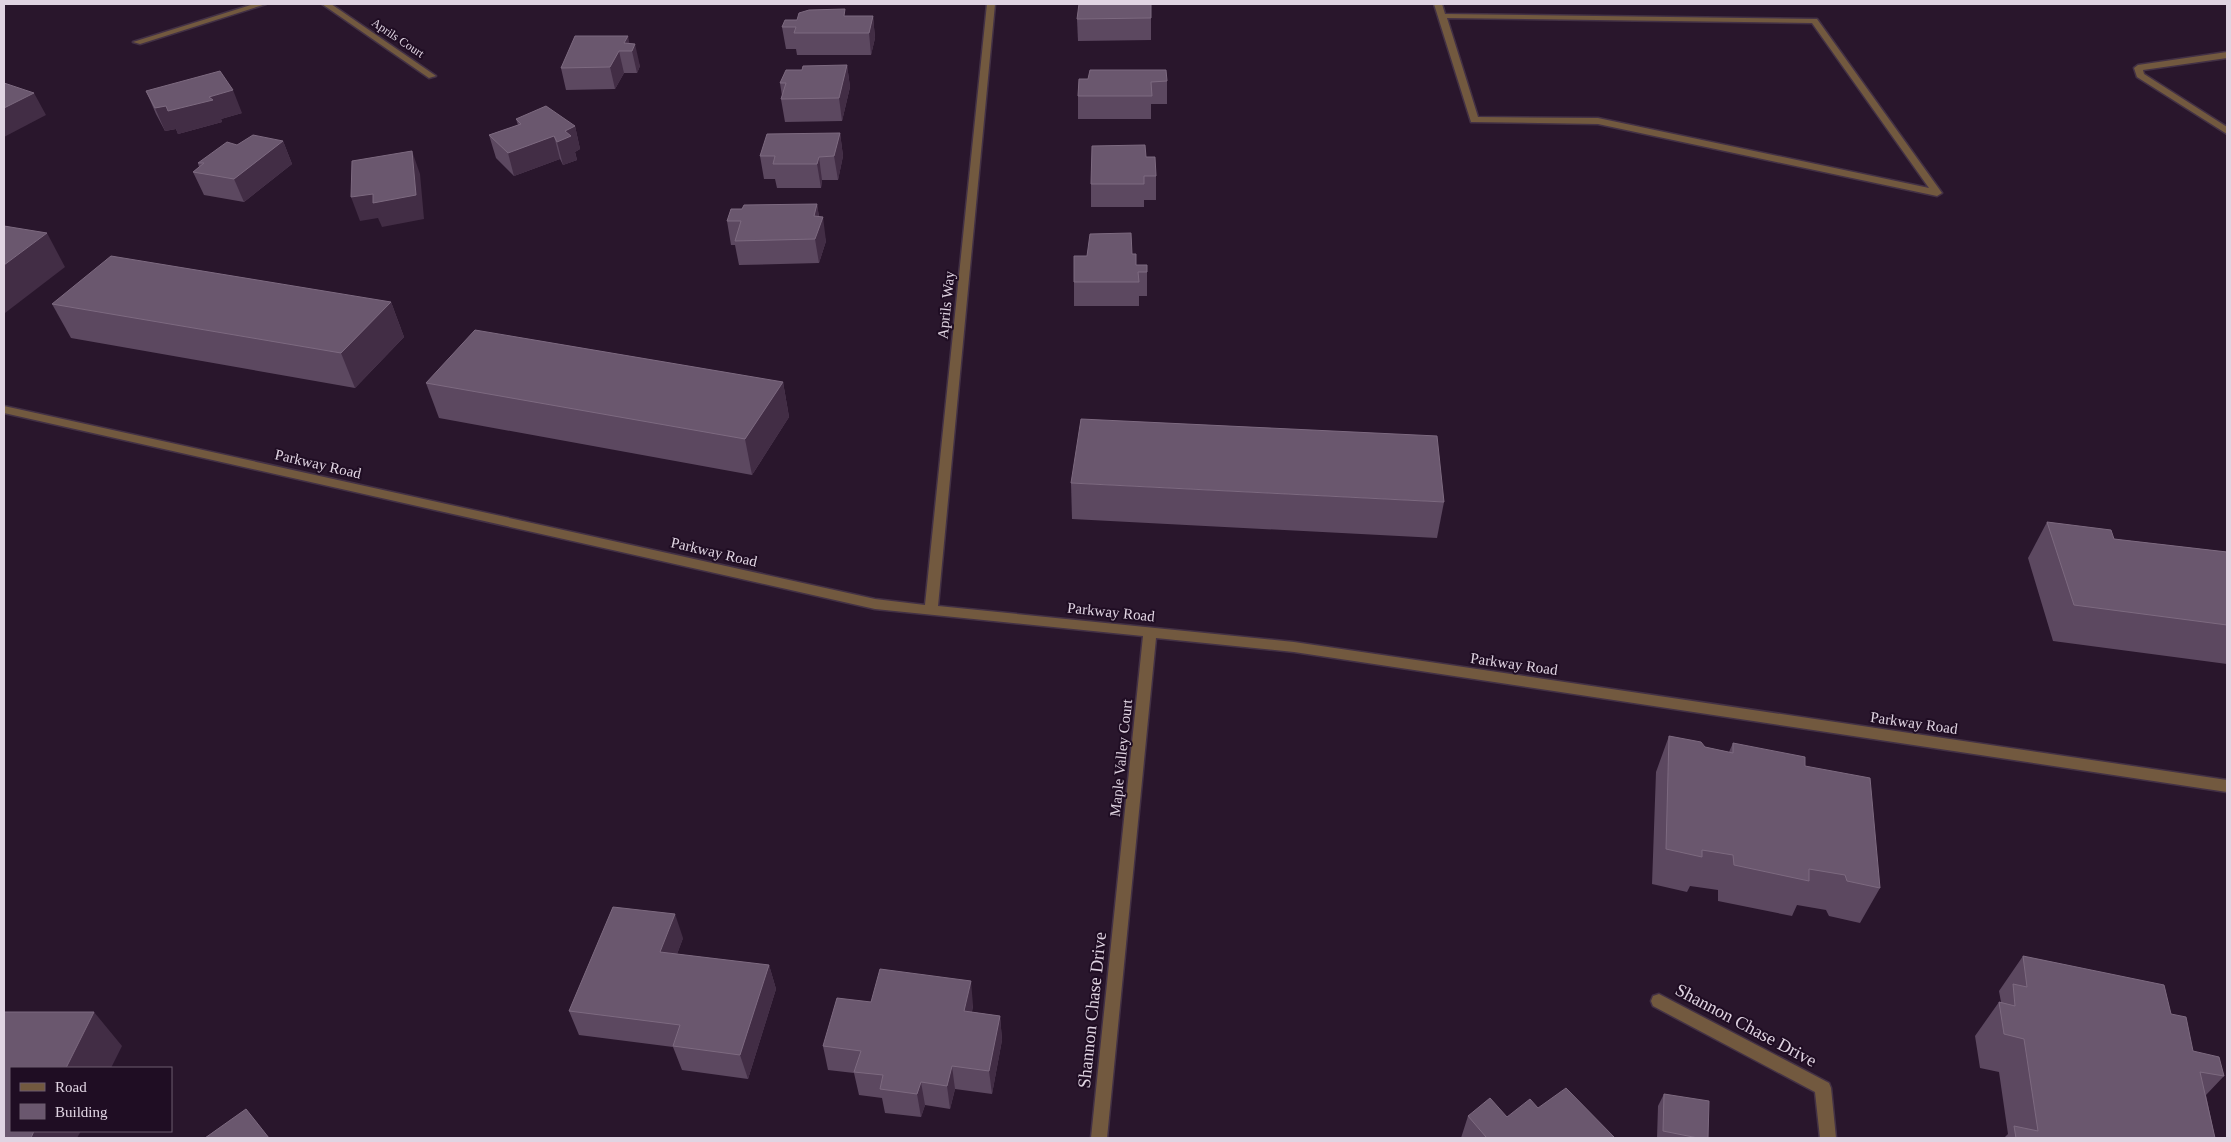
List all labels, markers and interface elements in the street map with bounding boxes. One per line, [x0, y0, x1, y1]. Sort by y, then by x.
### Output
street label: Aprils Court [369, 15, 427, 61]
street label: Aprils Way [934, 270, 958, 340]
street label: Parkway Road [273, 446, 363, 482]
street label: Parkway Road [669, 534, 759, 570]
street label: Parkway Road [1066, 599, 1156, 625]
street label: Parkway Road [1469, 650, 1559, 678]
street label: Maple Valley Court [1107, 698, 1135, 818]
street label: Parkway Road [1869, 709, 1959, 737]
street label: Shannon Chase Drive [1074, 931, 1110, 1089]
street label: Shannon Chase Drive [1672, 979, 1820, 1071]
legend [10, 1067, 172, 1132]
text: Road [55, 1079, 87, 1095]
text: Building [55, 1104, 108, 1120]

